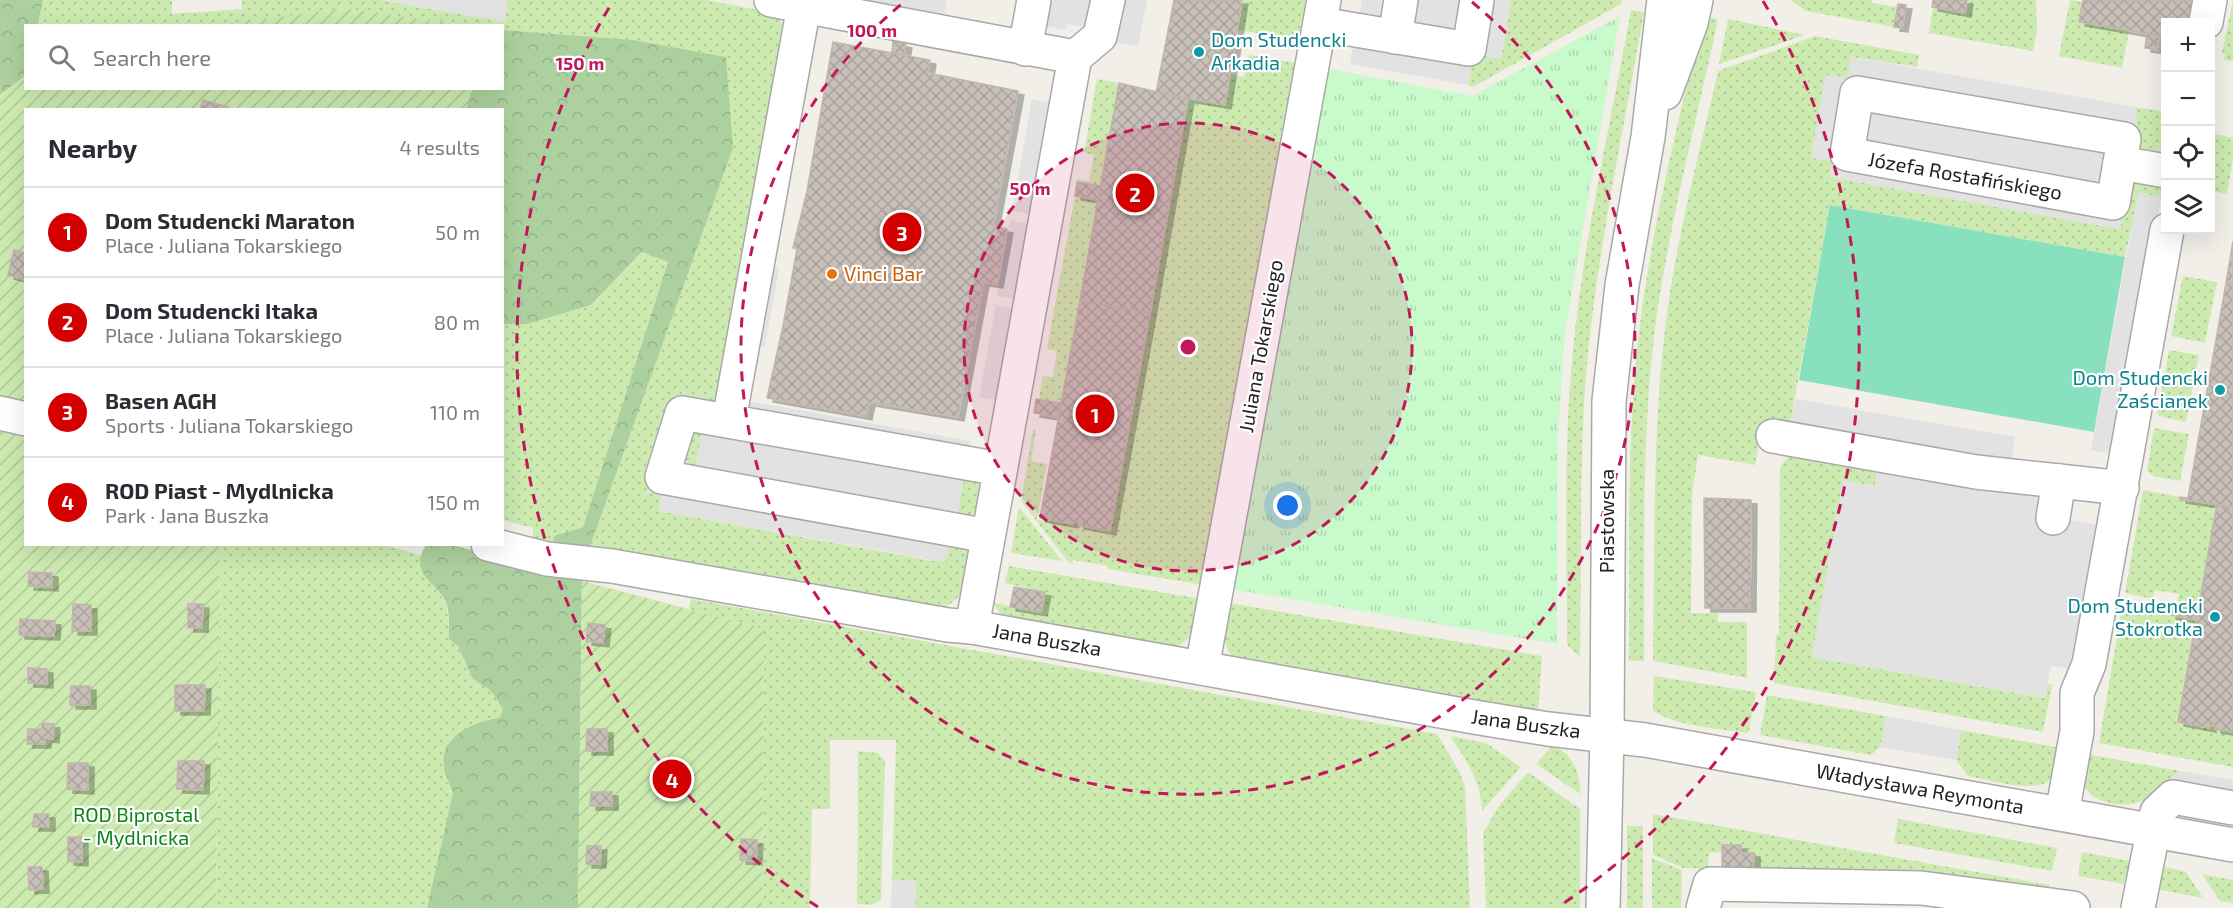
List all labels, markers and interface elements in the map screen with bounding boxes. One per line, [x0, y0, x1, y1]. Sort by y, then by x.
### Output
map controls [2161, 18, 2215, 234]
button: + [2161, 18, 2215, 72]
text: 100 m [847, 19, 897, 41]
search box [24, 24, 504, 90]
place label: Dom Studencki Arkadia [1211, 27, 1346, 74]
icon: search [45, 41, 78, 74]
text: Search here [93, 44, 211, 70]
marker: Dom Studencki Arkadia [1192, 45, 1206, 59]
text: 150 m [556, 52, 604, 74]
button: − [2161, 72, 2215, 126]
button: locate [2161, 126, 2215, 180]
text: Nearby [48, 132, 137, 163]
text: 4 results [400, 135, 480, 159]
street label: Józefa Rostafińskiego [1866, 146, 2064, 204]
pin: 2 [1116, 170, 1154, 216]
text: 50 m [1009, 177, 1051, 199]
button: layers [2161, 180, 2215, 234]
text: Dom Studencki Maraton [105, 207, 355, 233]
pin: 3 [882, 210, 922, 254]
text: 1 [63, 220, 72, 244]
text: 50 m [435, 220, 480, 244]
text: Place · Juliana Tokarskiego [105, 233, 342, 257]
street label: Juliana Tokarskiego [1233, 258, 1287, 434]
place label: Vinci Bar [844, 261, 923, 285]
marker: Vinci Bar [825, 267, 839, 281]
text: Dom Studencki Itaka [105, 297, 318, 323]
text: 2 [62, 310, 73, 334]
text: 80 m [434, 310, 480, 334]
text: Place · Juliana Tokarskiego [105, 323, 342, 347]
centre of rings [1178, 337, 1198, 357]
place label: Dom Studencki Zaścianek [2073, 365, 2208, 412]
marker: Dom Studencki Zaścianek [2213, 383, 2227, 397]
text: Basen AGH [105, 387, 217, 413]
pin: 1 [1076, 392, 1114, 436]
text: 3 [62, 400, 73, 424]
text: 110 m [430, 400, 480, 424]
text: Sports · Juliana Tokarskiego [105, 413, 353, 437]
street label: Piastowska [1594, 469, 1618, 573]
text: ROD Piast - Mydlnicka [105, 477, 334, 503]
text: 4 [61, 490, 74, 514]
text: 150 m [427, 490, 480, 514]
your location [1273, 491, 1302, 520]
text: Park · Jana Buszka [105, 503, 269, 527]
place label: Dom Studencki Stokrotka [2068, 593, 2203, 640]
marker: Dom Studencki Stokrotka [2208, 610, 2222, 624]
street label: Jana Buszka [991, 618, 1104, 660]
street label: Jana Buszka [1470, 703, 1582, 743]
pin: 4 [652, 756, 692, 802]
street label: Władysława Reymonta [1814, 758, 2026, 818]
park label: ROD Biprostal - Mydlnicka [73, 802, 199, 849]

